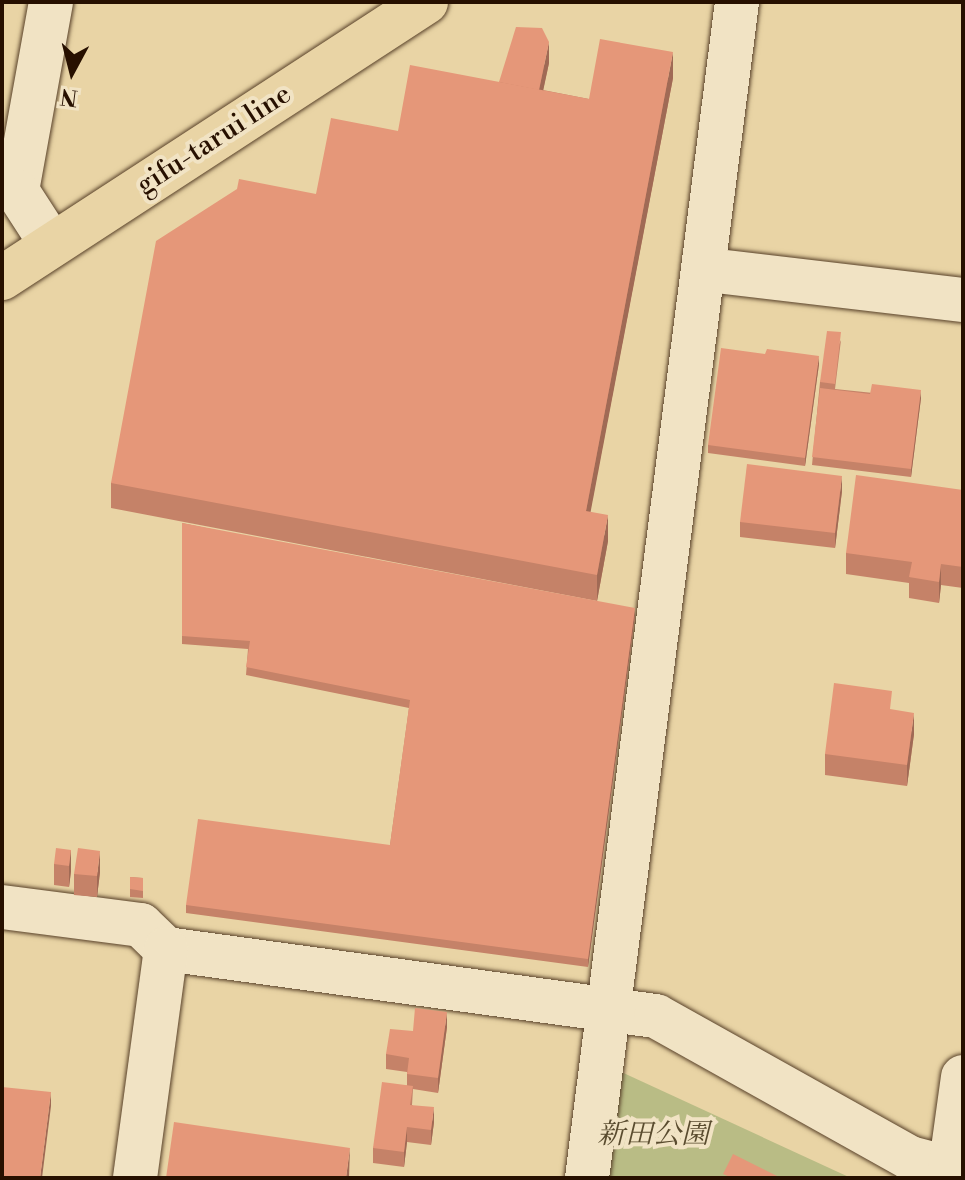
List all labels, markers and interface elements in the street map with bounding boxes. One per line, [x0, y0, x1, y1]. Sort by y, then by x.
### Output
north arrow [32, 32, 112, 112]
street label: gifu-tarui line [130, 78, 298, 202]
text: N [59, 82, 79, 111]
park label: 新田公園 [597, 1118, 709, 1152]

